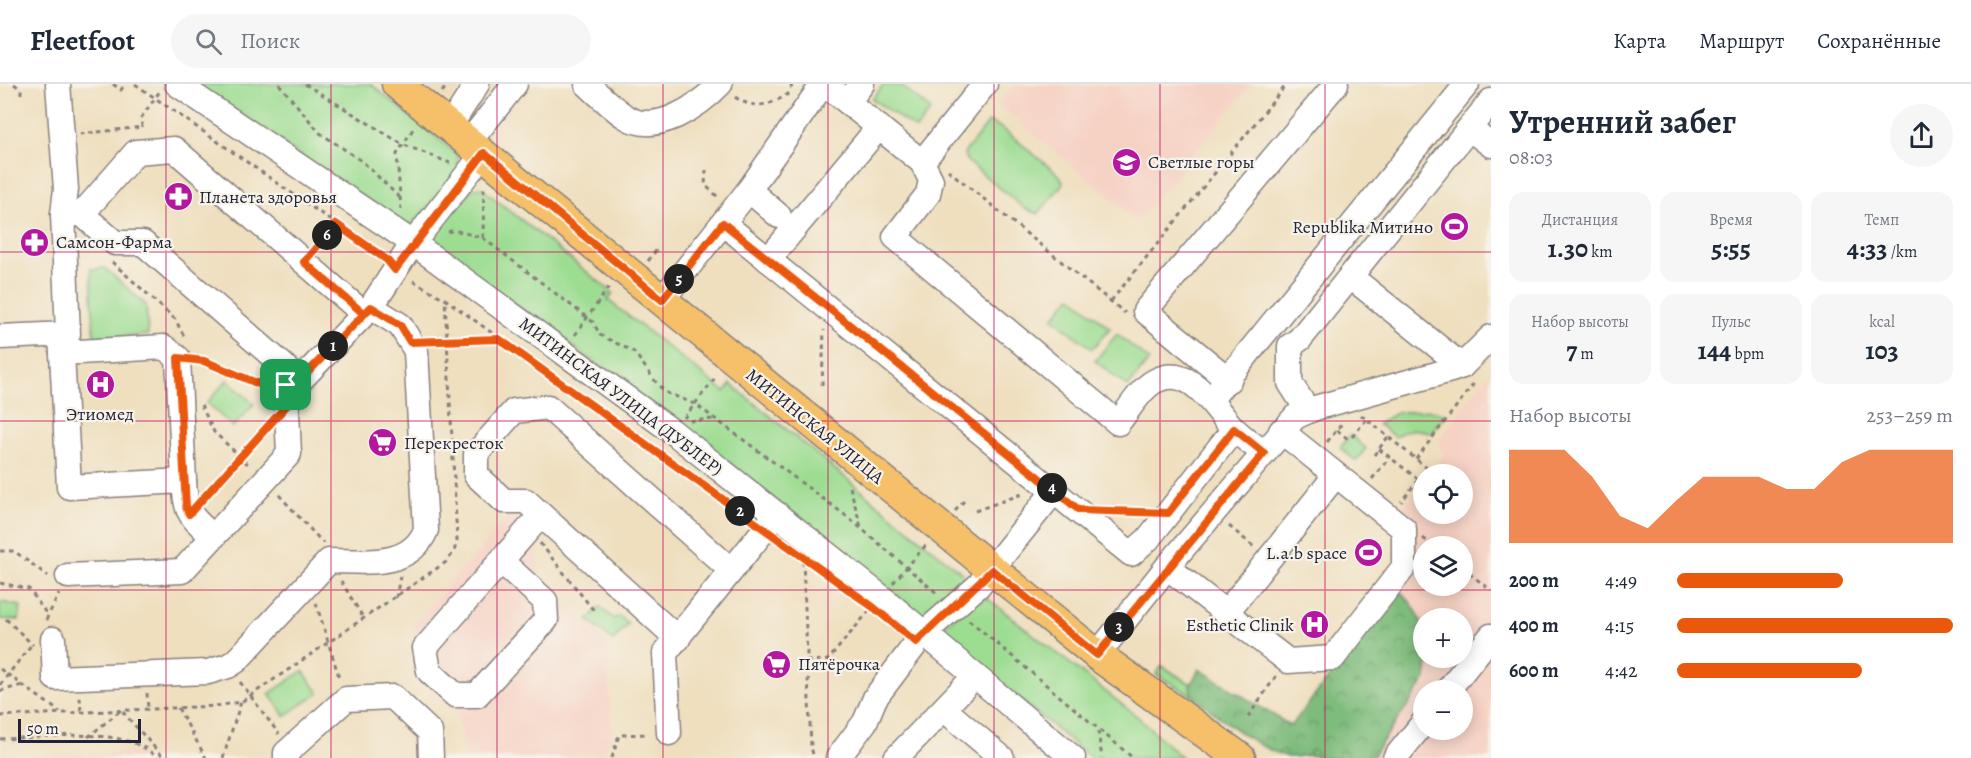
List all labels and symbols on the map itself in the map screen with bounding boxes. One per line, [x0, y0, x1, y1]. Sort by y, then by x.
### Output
school or university icon: Светлые горы [1111, 146, 1143, 178]
place label: Светлые горы [1148, 150, 1254, 174]
pharmacy icon: Планета здоровья [162, 181, 194, 213]
place label: Планета здоровья [199, 185, 337, 209]
sports icon: Republika Митино [1438, 211, 1470, 243]
place label: Republika Митино [1292, 215, 1433, 239]
pin: 6 [312, 220, 342, 250]
pharmacy icon: Самсон-Фарма [19, 226, 51, 258]
place label: Самсон-Фарма [56, 230, 173, 254]
pin: 5 [664, 264, 694, 294]
street label: МИТИНСКАЯ УЛИЦА (ДУБЛЕР) [514, 311, 728, 481]
pin: 1 [318, 331, 348, 361]
pin [260, 359, 311, 410]
street label: МИТИНСКАЯ УЛИЦА [741, 363, 889, 490]
hospital icon: Этиомед [84, 369, 116, 401]
place label: Этиомед [66, 402, 134, 426]
supermarket icon: Перекресток [367, 427, 399, 459]
place label: Перекресток [404, 431, 504, 455]
pin: 4 [1037, 473, 1067, 503]
pin: 2 [725, 496, 755, 526]
sports icon: L.a.b space [1352, 537, 1384, 569]
place label: L.a.b space [1266, 541, 1347, 565]
hospital icon: Esthetic Clinik [1299, 609, 1331, 641]
pin: 3 [1104, 612, 1134, 642]
place label: Esthetic Clinik [1186, 613, 1294, 637]
supermarket icon: Пятёрочка [761, 648, 793, 680]
place label: Пятёрочка [798, 652, 881, 676]
scale bar [18, 716, 141, 744]

